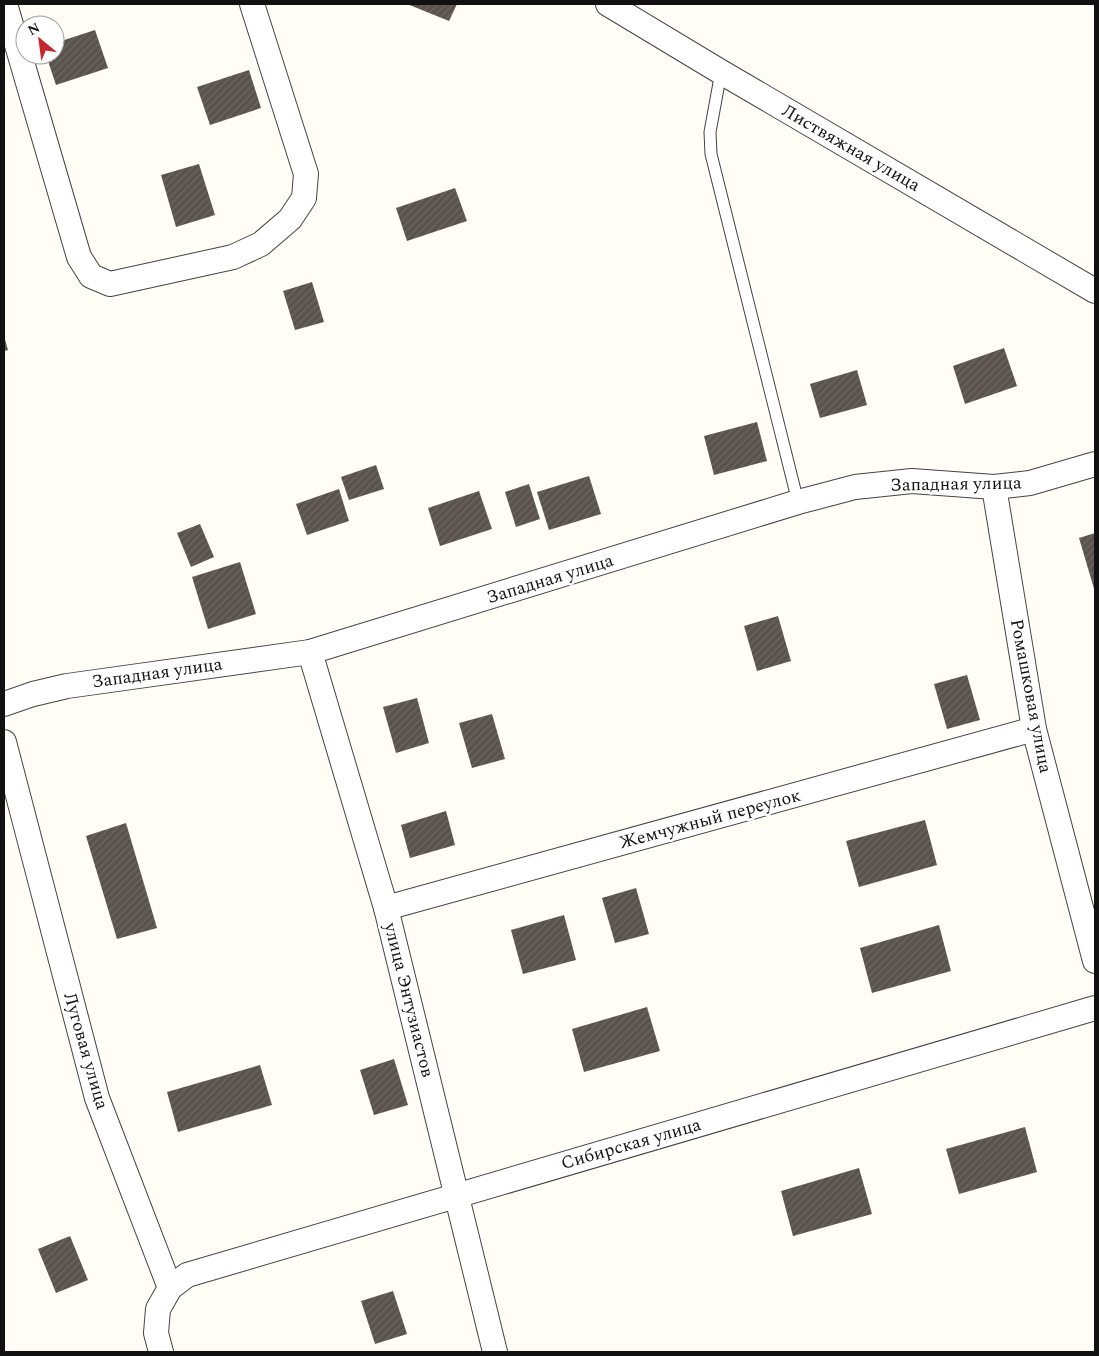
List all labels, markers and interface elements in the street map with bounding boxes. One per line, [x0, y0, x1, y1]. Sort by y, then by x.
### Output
north arrow [15, 15, 65, 65]
text: N [24, 17, 44, 41]
street label: Листвяжная улица [777, 97, 925, 199]
street label: Западная улица [890, 469, 1022, 499]
street label: Западная улица [483, 547, 617, 611]
street label: Ромашковая улица [1003, 617, 1059, 776]
street label: Западная улица [90, 650, 224, 696]
street label: Жемчужный переулок [616, 782, 804, 856]
street label: улица Энтузиастов [377, 919, 441, 1080]
street label: Луговая улица [56, 989, 116, 1113]
street label: Сибирская улица [558, 1111, 704, 1177]

